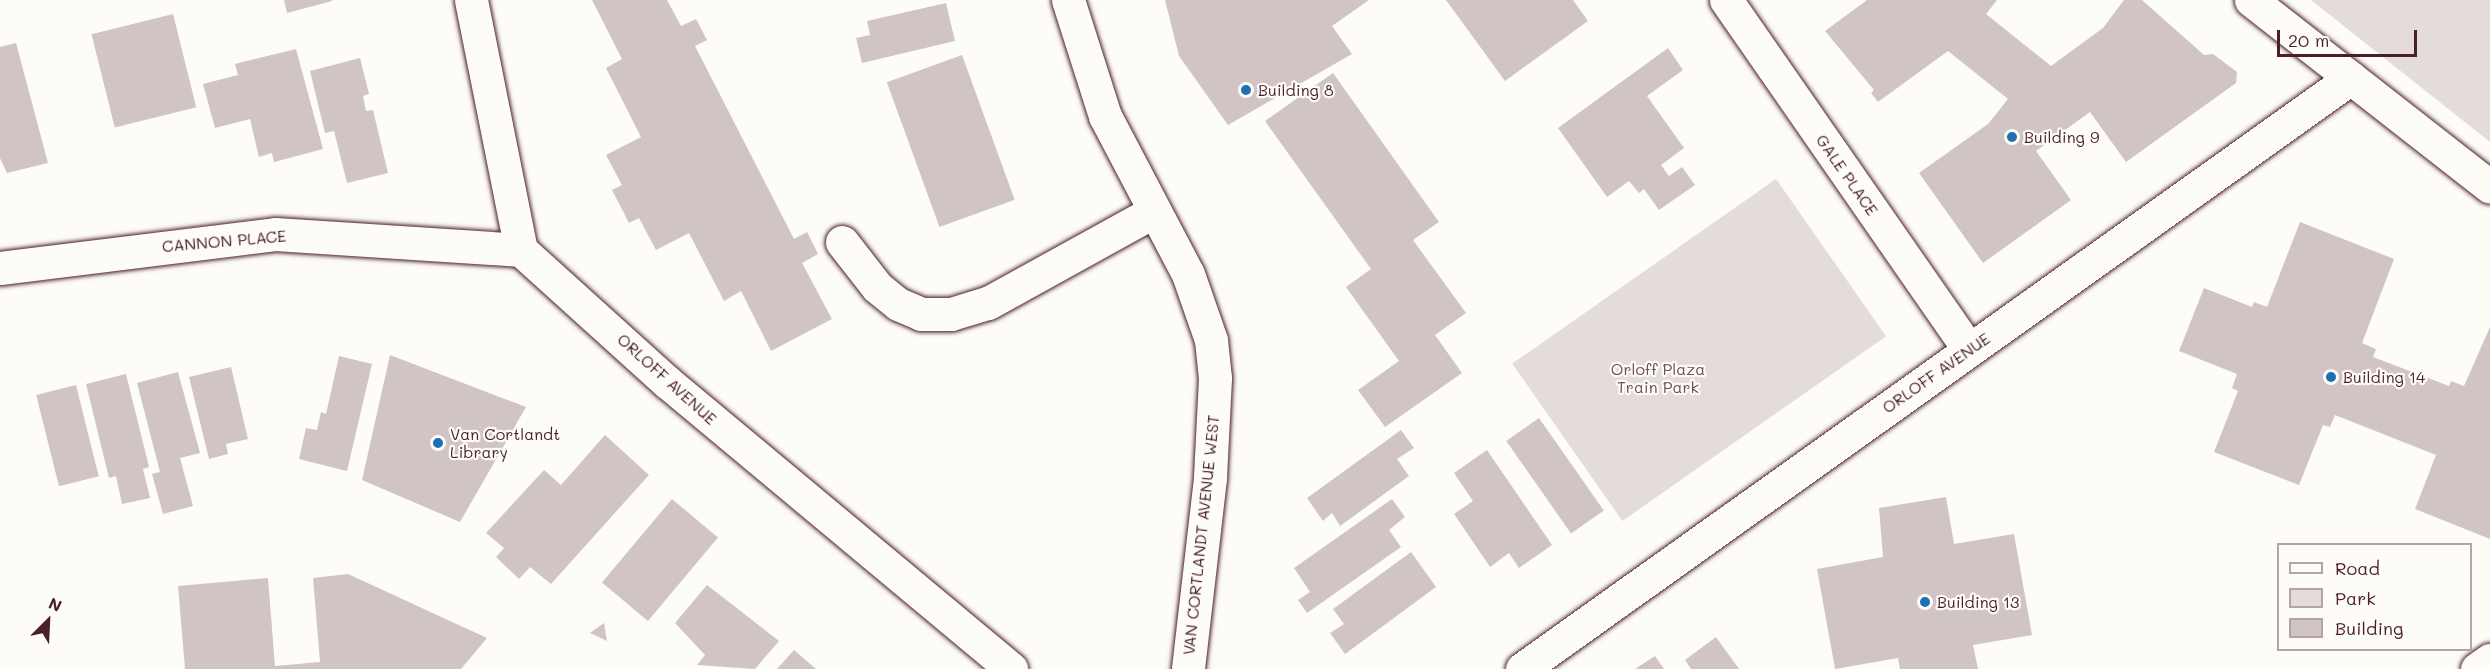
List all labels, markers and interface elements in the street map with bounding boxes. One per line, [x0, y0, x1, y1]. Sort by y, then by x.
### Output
scale bar [2280, 18, 2420, 56]
text: 20 m [2288, 28, 2329, 52]
place label: Building 8 [1258, 80, 1334, 100]
marker: Building 8 [1239, 83, 1253, 97]
place label: Building 9 [2024, 127, 2099, 147]
marker: Building 9 [2005, 130, 2019, 144]
street label: GALE PLACE [1812, 131, 1882, 219]
street label: CANNON PLACE [161, 226, 287, 256]
street label: ORLOFF AVENUE [613, 329, 721, 429]
street label: ORLOFF AVENUE [1879, 329, 1993, 417]
park label: Orloff Plaza Train Park [1611, 359, 1705, 397]
place label: Building 14 [2343, 367, 2425, 387]
marker: Building 14 [2324, 370, 2338, 384]
street label: VAN CORTLANDT AVENUE WEST [1179, 414, 1223, 656]
place label: Van Cortlandt Library [450, 424, 560, 462]
marker: Van Cortlandt Library [431, 436, 445, 450]
legend [2277, 543, 2472, 651]
text: Road [2335, 556, 2380, 580]
text: Park [2335, 586, 2376, 610]
north arrow [18, 591, 78, 651]
text: N [46, 592, 65, 616]
place label: Building 13 [1937, 592, 2019, 612]
marker: Building 13 [1918, 595, 1932, 609]
text: Building [2335, 616, 2403, 640]

